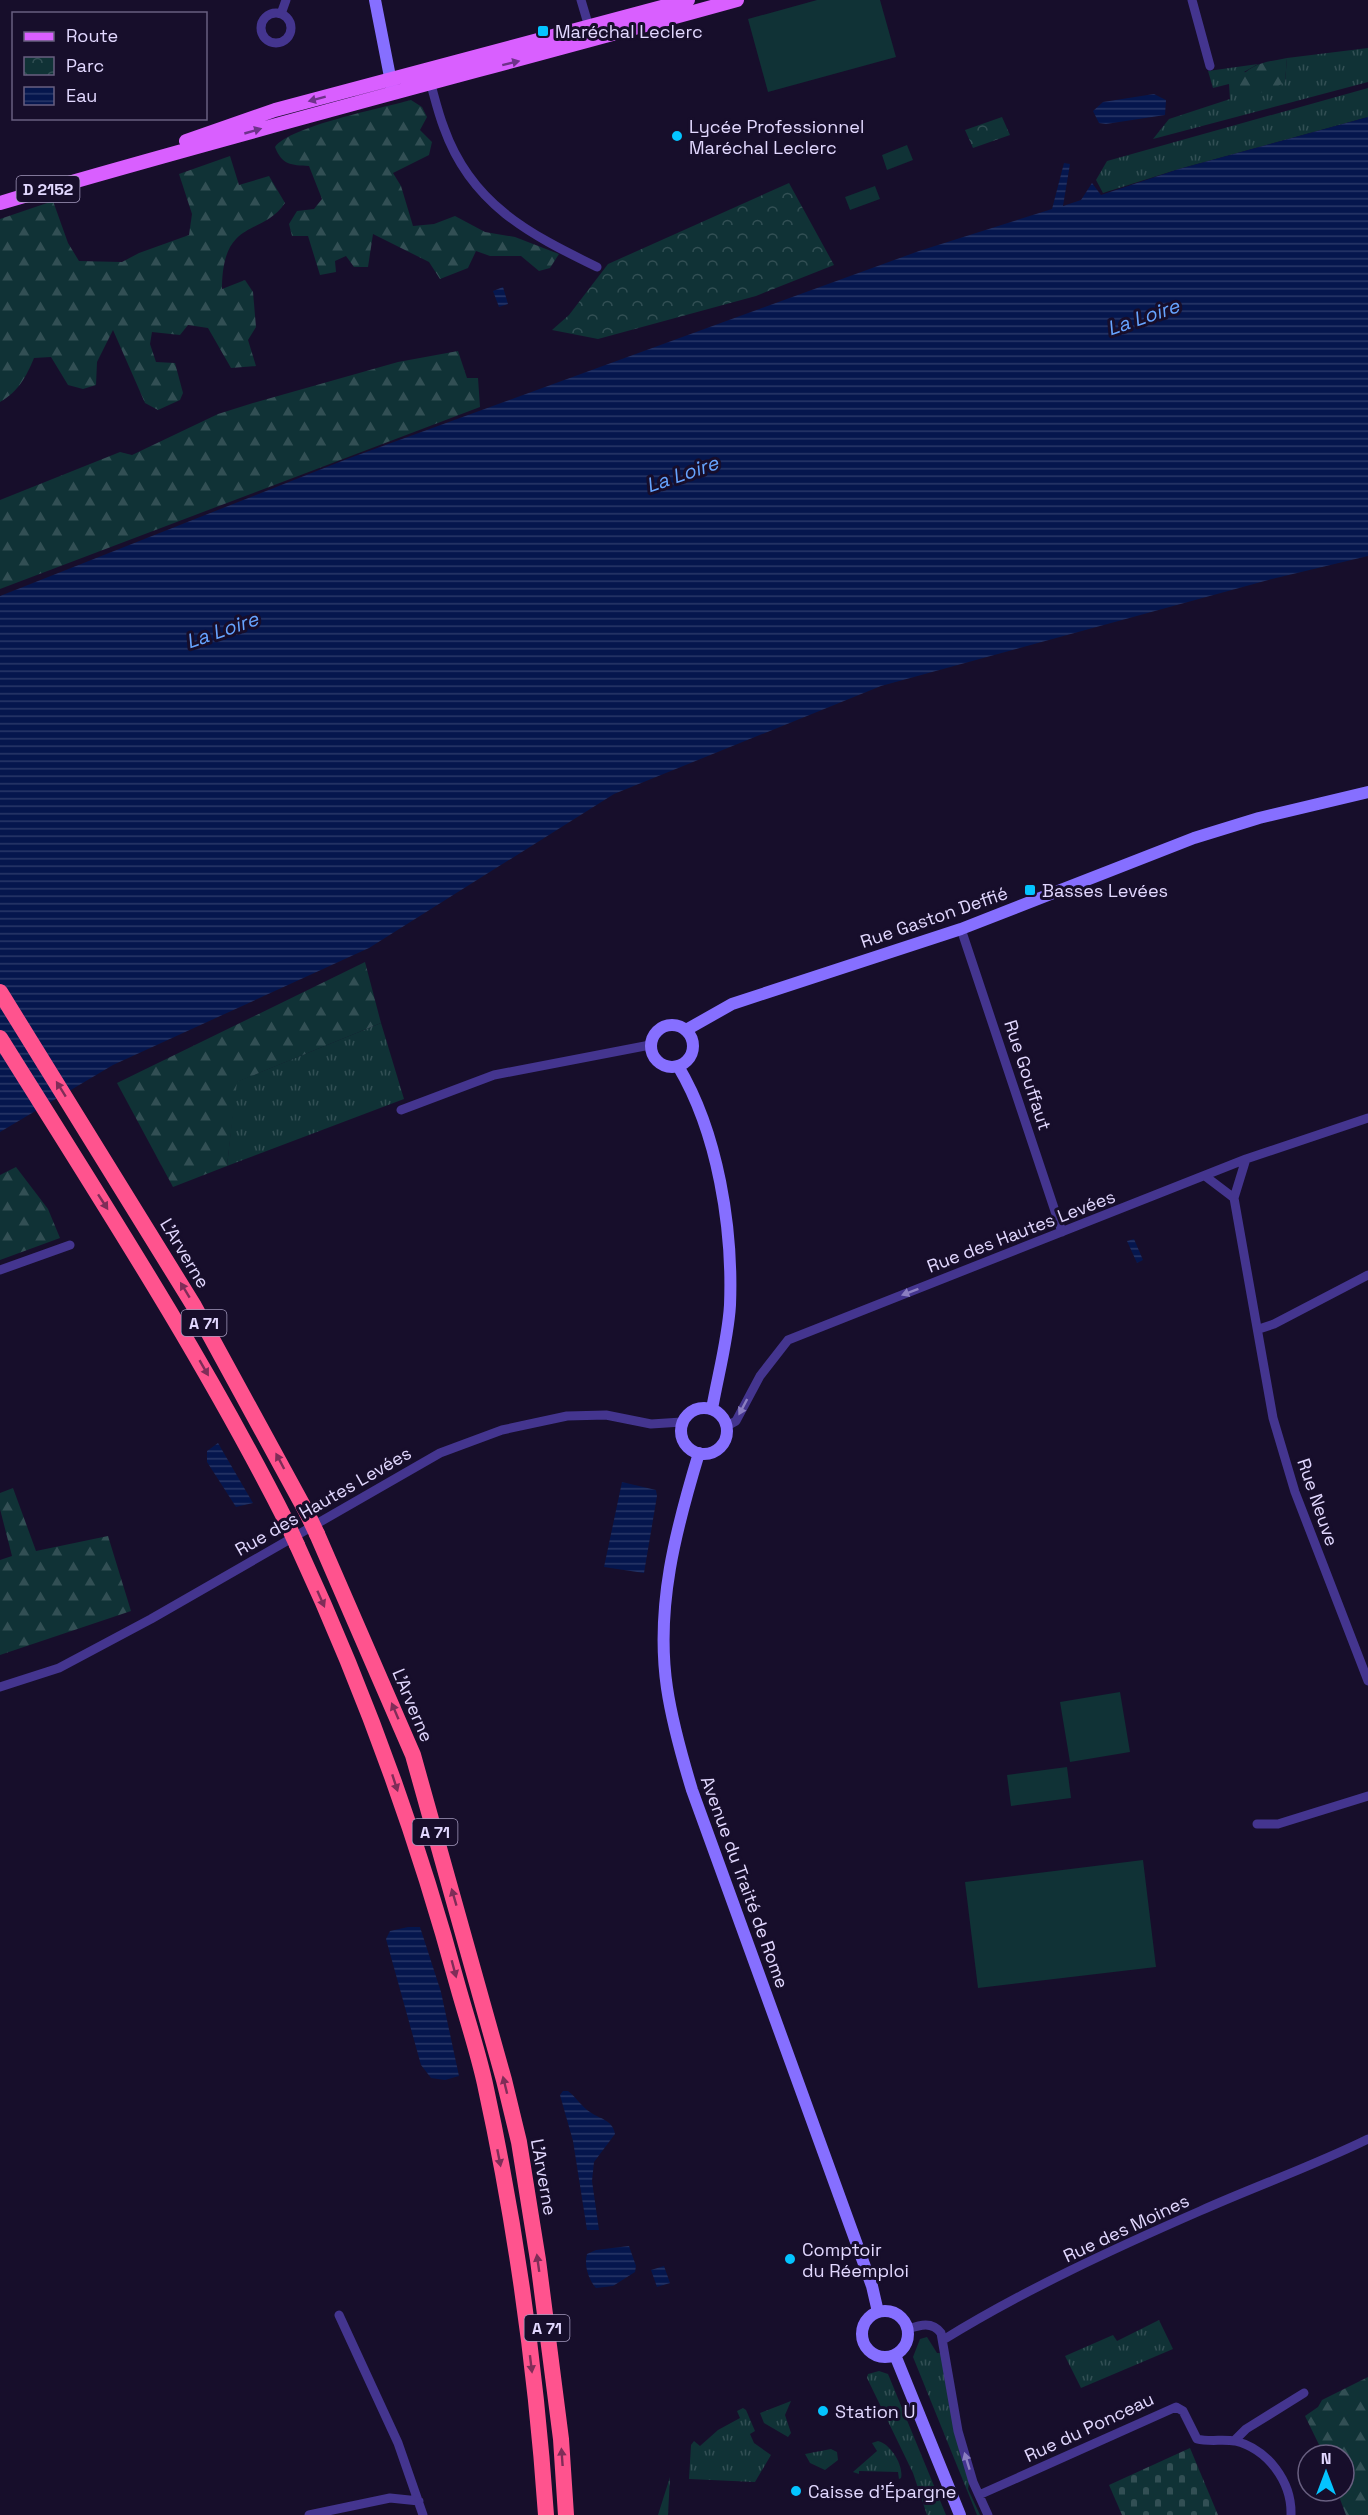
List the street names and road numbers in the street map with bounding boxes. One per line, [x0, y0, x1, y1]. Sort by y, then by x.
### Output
road number: D 2152 [16, 176, 80, 202]
street label: Rue Gaston Deffié [857, 881, 1011, 953]
street label: Rue Gouffaut [999, 1017, 1057, 1133]
street label: Rue des Hautes Levées [924, 1184, 1118, 1278]
street label: L'Arverne [155, 1214, 215, 1292]
road number: A 71 [182, 1310, 226, 1336]
street label: Rue des Hautes Levées [231, 1441, 415, 1561]
street label: Rue Neuve [1292, 1455, 1344, 1549]
street label: L'Arverne [387, 1665, 439, 1745]
street label: Avenue du Traité de Rome [696, 1773, 794, 1991]
road number: A 71 [412, 1819, 458, 1845]
street label: L'Arverne [526, 2137, 562, 2217]
street label: Rue des Moines [1059, 2189, 1193, 2267]
road number: A 71 [524, 2315, 570, 2341]
street label: Rue du Ponceau [1021, 2387, 1157, 2467]

